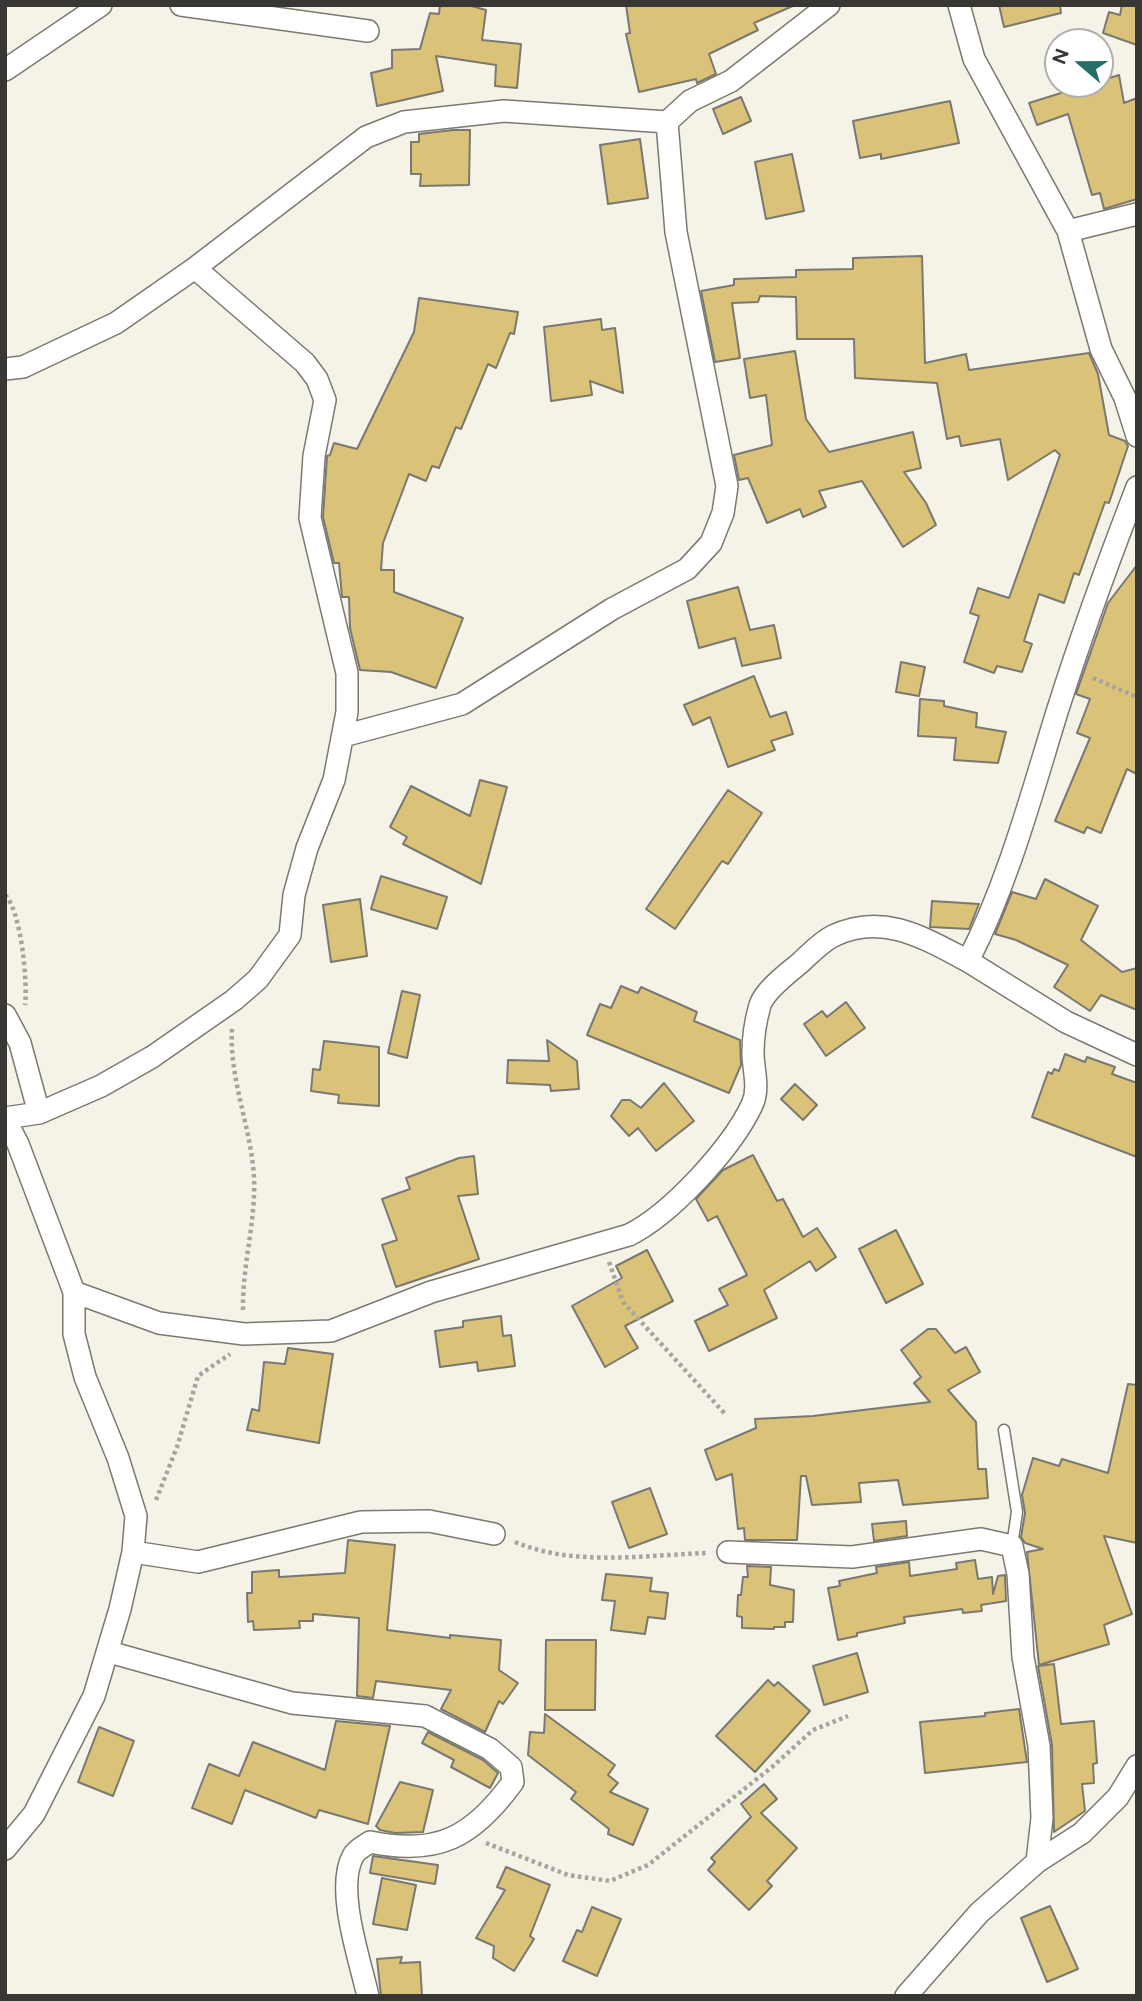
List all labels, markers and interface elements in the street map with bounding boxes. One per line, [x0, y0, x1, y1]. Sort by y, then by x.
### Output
north arrow [1044, 28, 1114, 98]
text: N [1047, 45, 1074, 67]

